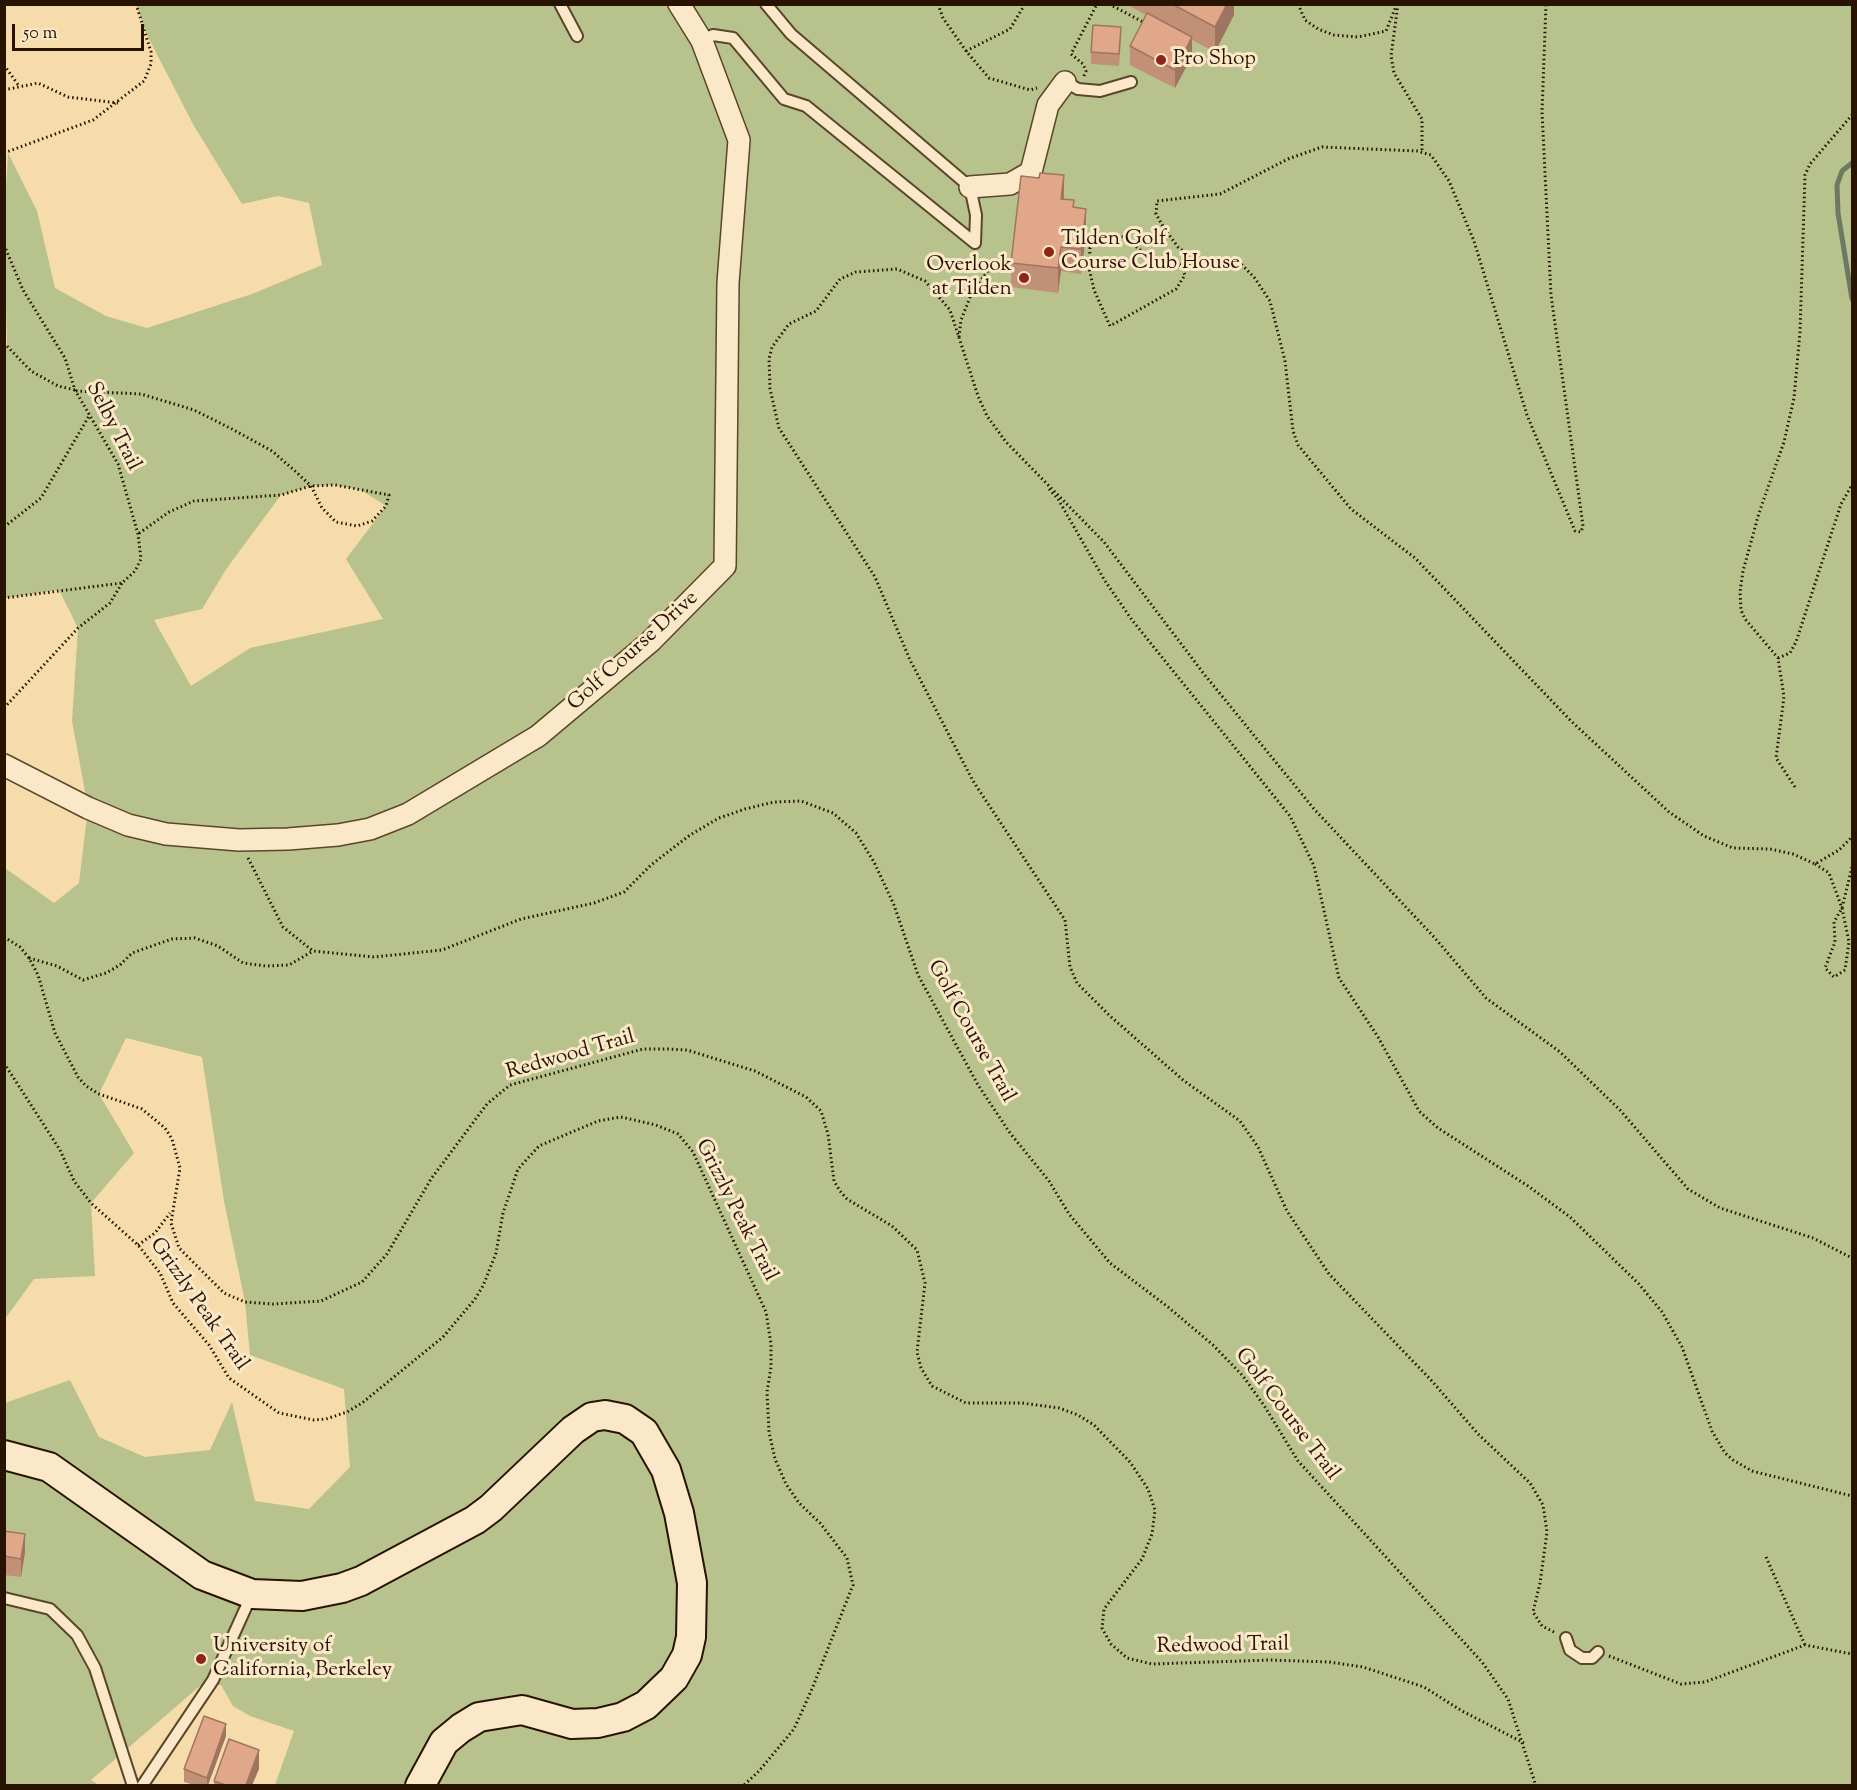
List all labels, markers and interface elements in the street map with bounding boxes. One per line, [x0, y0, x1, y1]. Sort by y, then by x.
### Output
scale bar [15, 12, 147, 50]
text: 50 m [23, 21, 57, 47]
place label: Pro Shop [1173, 47, 1256, 73]
marker: Pro Shop [1154, 53, 1168, 67]
place label: Tilden Golf Course Club House [1061, 227, 1240, 277]
marker: Tilden Golf Course Club House [1042, 245, 1056, 259]
place label: Overlook at Tilden [926, 253, 1012, 303]
marker: Overlook at Tilden [1017, 271, 1031, 285]
street label: Selby Trail [79, 378, 145, 476]
street label: Golf Course Drive [564, 587, 704, 717]
street label: Golf Course Trail [921, 956, 1019, 1108]
street label: Redwood Trail [504, 1026, 638, 1086]
street label: Grizzly Peak Trail [688, 1136, 782, 1286]
street label: Grizzly Peak Trail [143, 1234, 253, 1376]
street label: Golf Course Trail [1228, 1344, 1344, 1486]
street label: Redwood Trail [1156, 1633, 1290, 1661]
place label: University of California, Berkeley [213, 1634, 392, 1684]
marker: University of California, Berkeley [194, 1652, 208, 1666]

